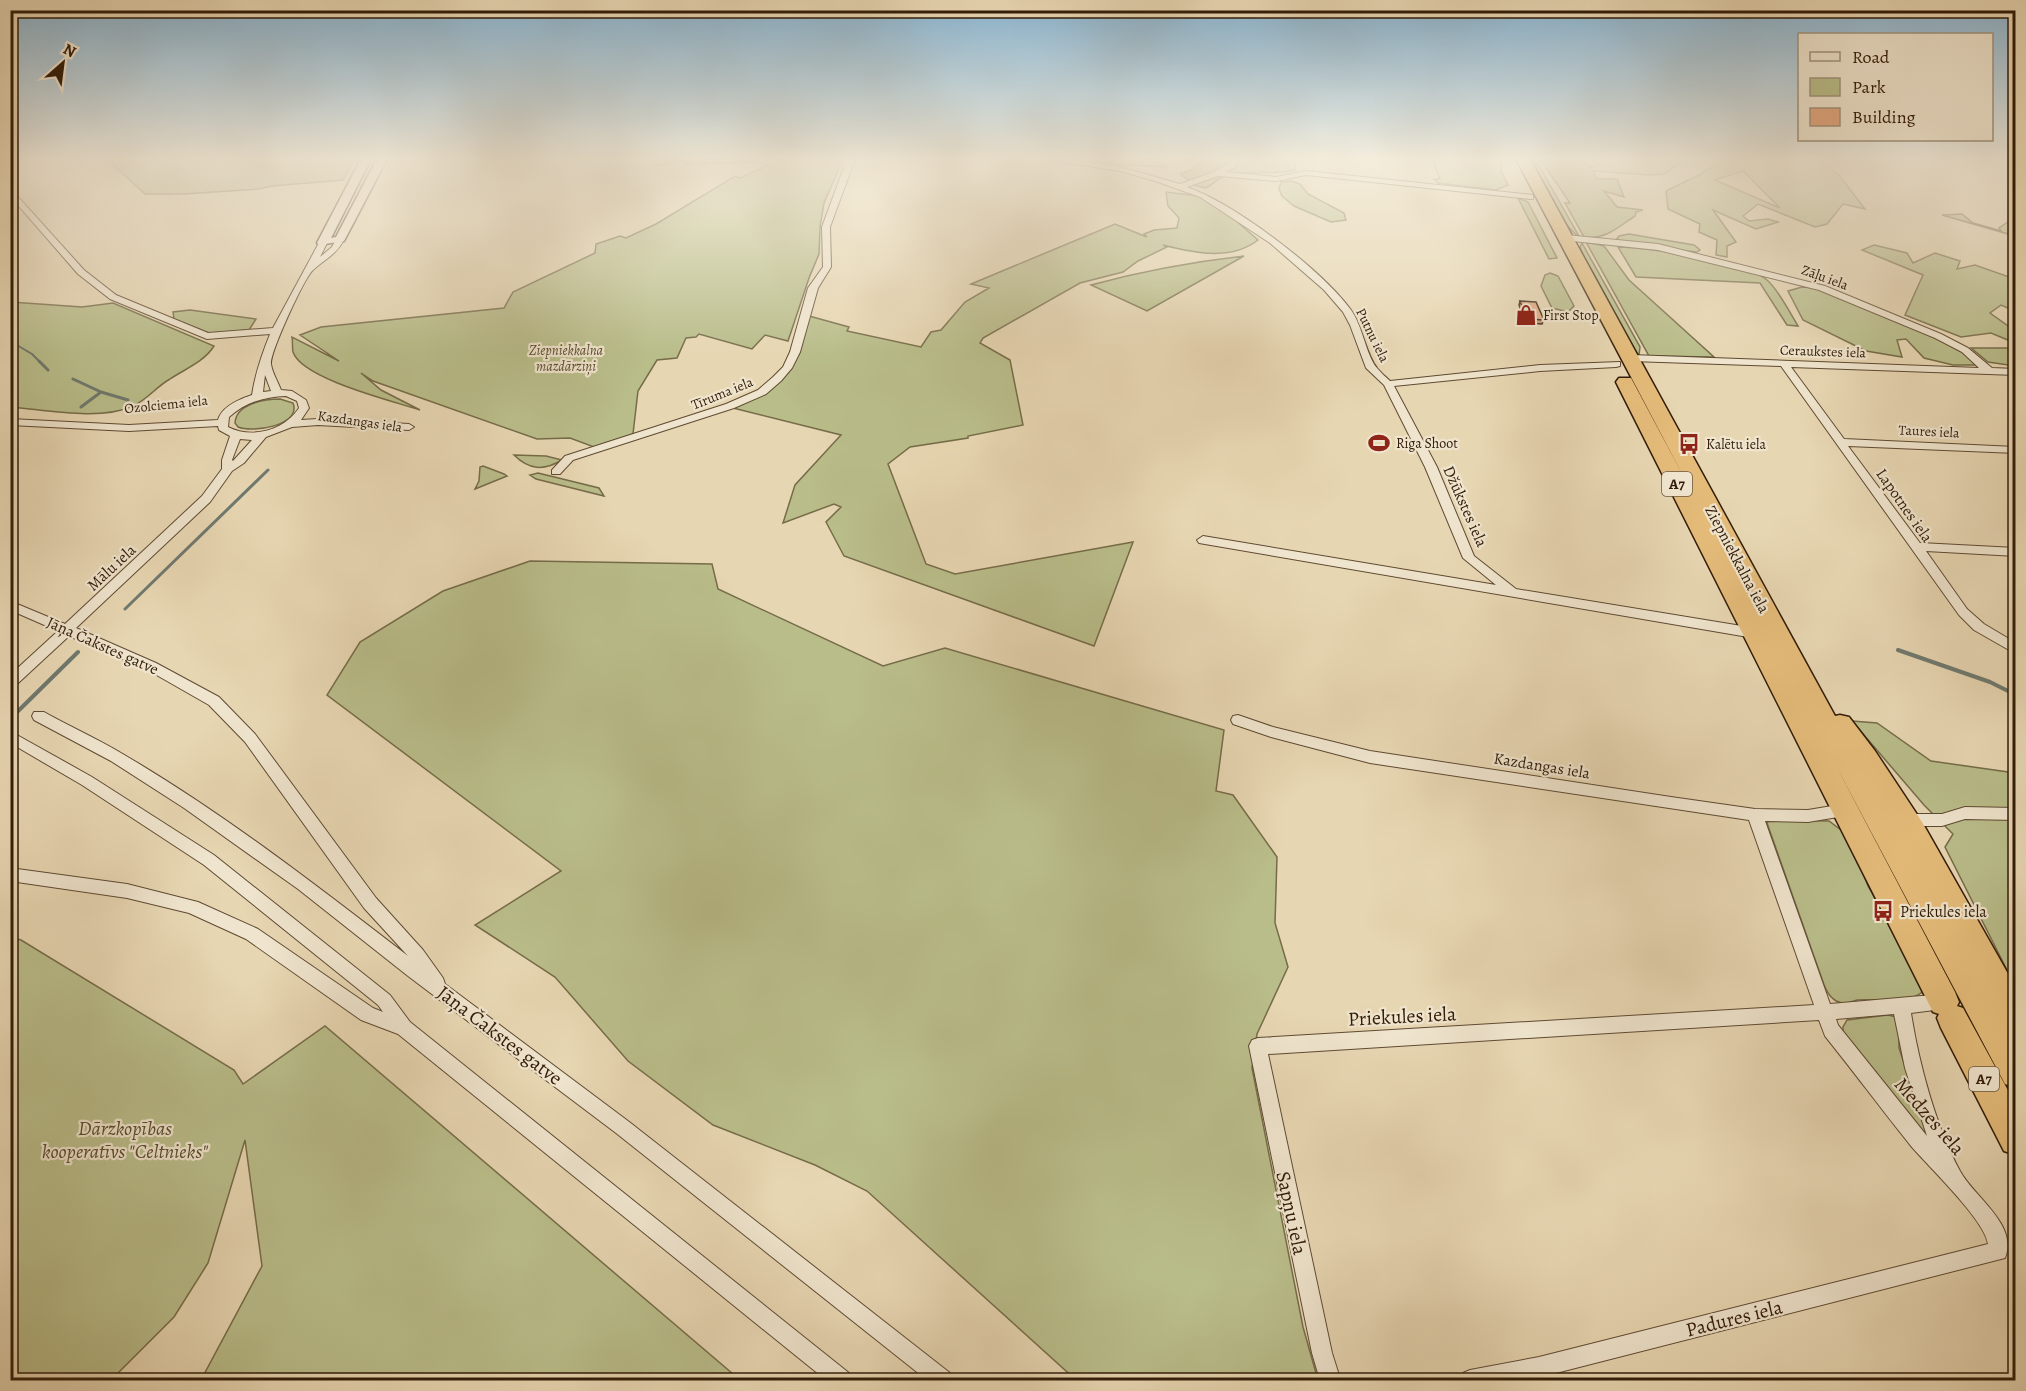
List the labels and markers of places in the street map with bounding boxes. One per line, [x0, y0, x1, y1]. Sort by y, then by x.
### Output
shop icon: First Stop [1514, 303, 1538, 327]
place label: First Stop [1543, 306, 1599, 325]
sports icon: Riga Shoot [1367, 431, 1391, 455]
bus stop icon: Kalētu iela [1677, 432, 1701, 456]
place label: Riga Shoot [1396, 434, 1458, 453]
place label: Kalētu iela [1706, 435, 1766, 454]
bus stop icon: Priekules iela [1871, 899, 1895, 923]
place label: Priekules iela [1900, 901, 1987, 923]

